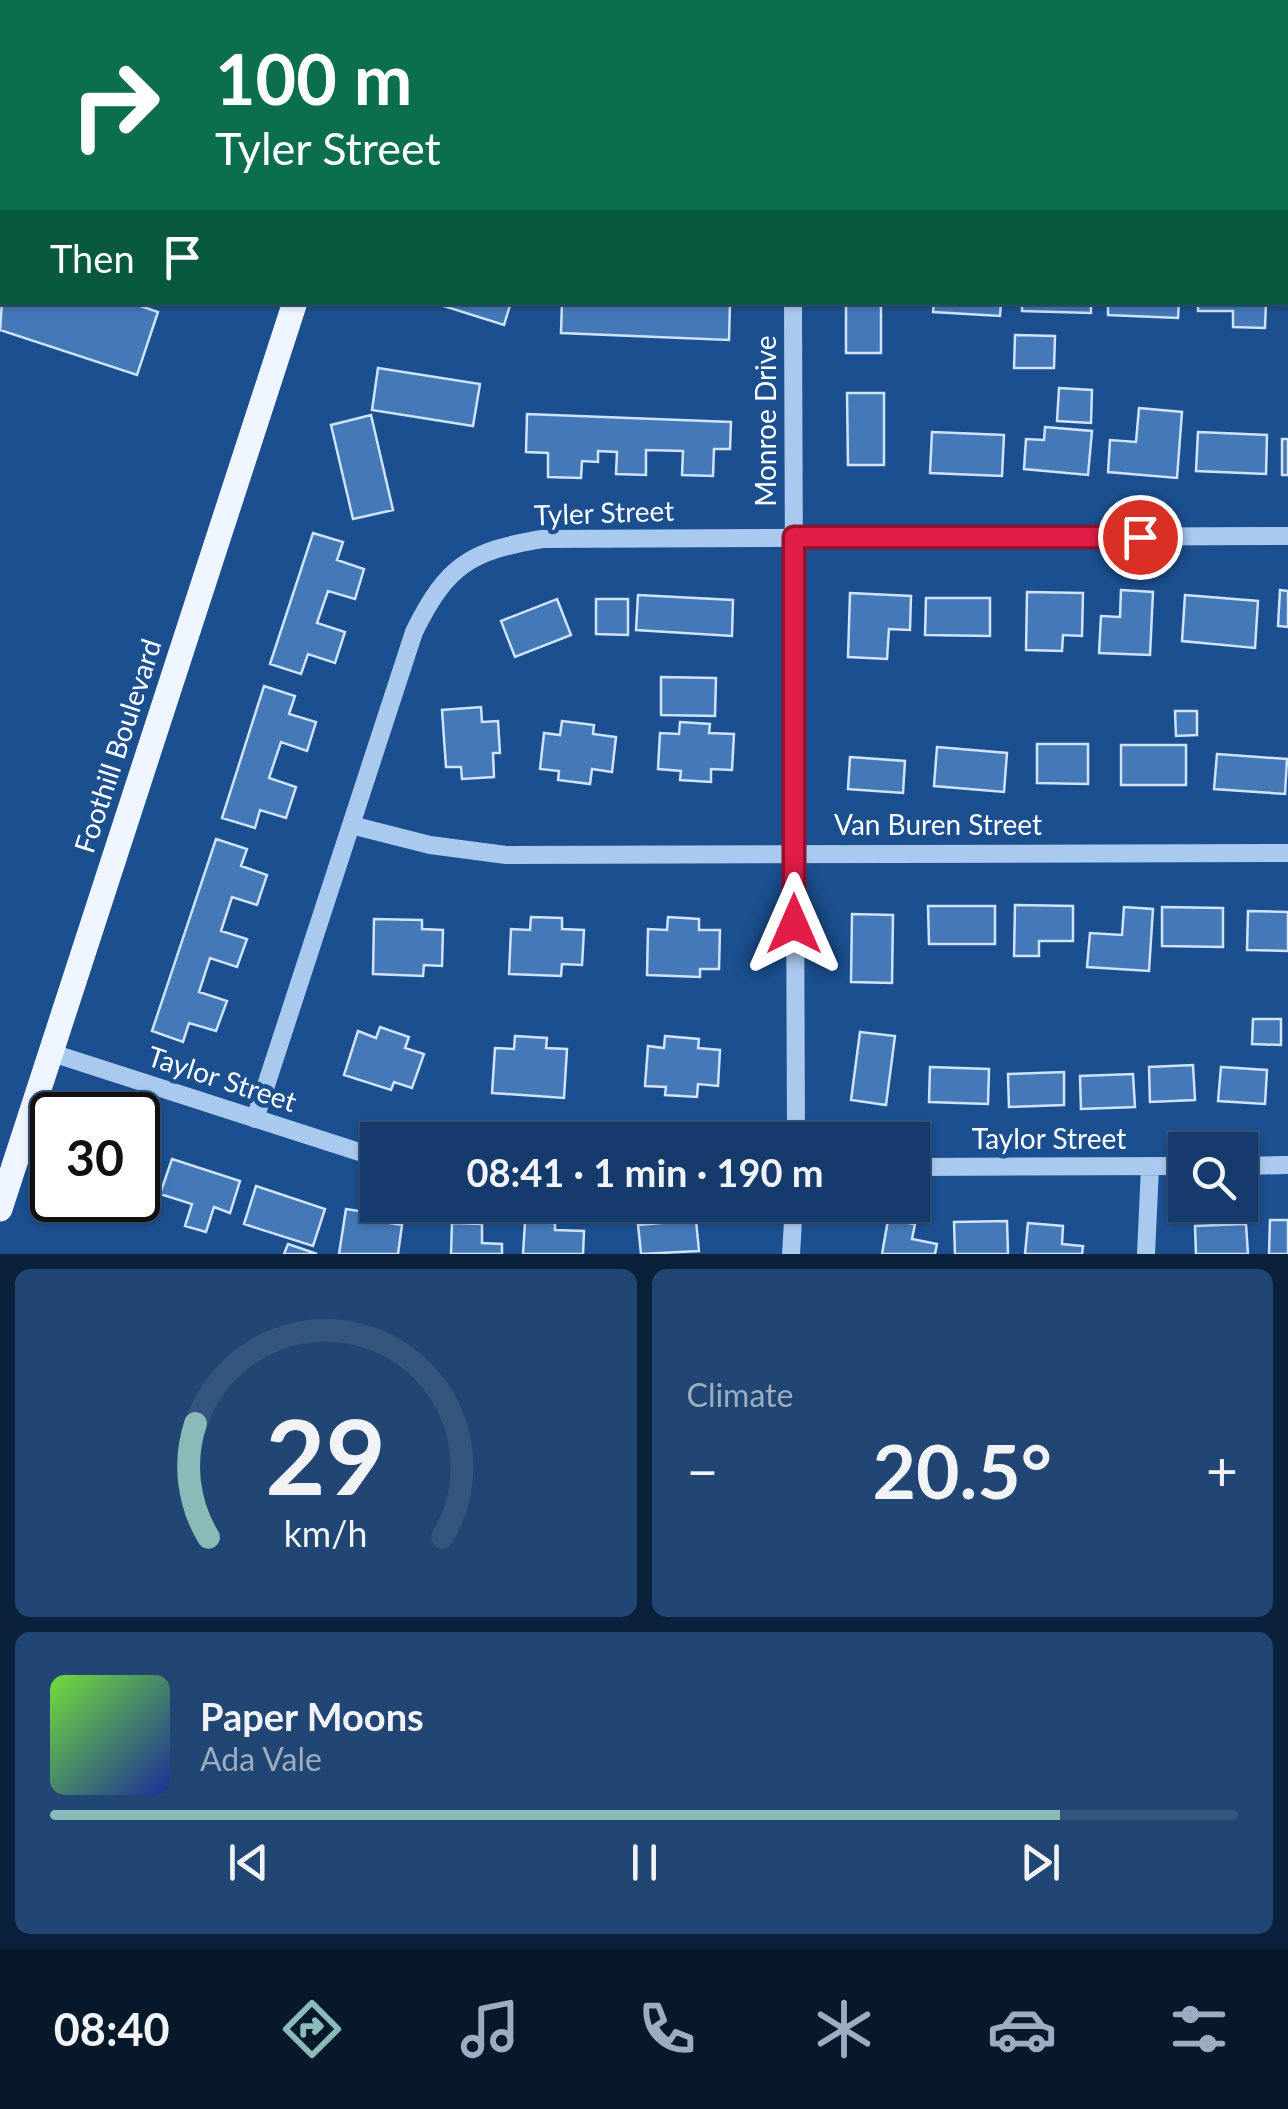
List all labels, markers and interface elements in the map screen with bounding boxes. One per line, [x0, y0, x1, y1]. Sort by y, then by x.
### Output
text: 100 m [215, 36, 412, 120]
icon: right [50, 40, 180, 170]
text: Tyler Street [215, 121, 441, 175]
icon: arrive [155, 230, 210, 285]
text: Then [50, 235, 135, 281]
street label: Monroe Drive [748, 335, 782, 507]
street label: Tyler Street [533, 493, 675, 531]
pin [1098, 495, 1183, 580]
icon: arrive [1113, 510, 1168, 565]
street label: Foothill Boulevard [66, 635, 168, 857]
street label: Van Buren Street [834, 807, 1042, 841]
position arrow [742, 872, 846, 976]
street label: Taylor Street [144, 1038, 301, 1118]
speed limit sign: 30 [30, 1092, 160, 1222]
street label: Taylor Street [972, 1121, 1126, 1155]
map controls [1168, 1132, 1258, 1222]
button: search [1168, 1132, 1258, 1222]
text: 08:41 · 1 min · 190 m [466, 1149, 824, 1195]
text: Climate [687, 1375, 793, 1414]
text: 29 [265, 1392, 386, 1517]
text: 20.5° [873, 1425, 1052, 1515]
text: − [687, 1437, 718, 1503]
text: + [1206, 1437, 1238, 1503]
text: km/h [284, 1512, 368, 1555]
text: Paper Moons [200, 1693, 424, 1739]
text: Ada Vale [200, 1739, 322, 1778]
icon: previous [221, 1835, 276, 1890]
icon: pause [617, 1835, 672, 1890]
icon: next [1013, 1835, 1068, 1890]
icon: directions [277, 1994, 347, 2064]
icon: music [455, 1994, 525, 2064]
icon: phone [632, 1994, 702, 2064]
icon: climate [809, 1994, 879, 2064]
icon: car [987, 1994, 1057, 2064]
icon: filters [1164, 1994, 1234, 2064]
text: 08:40 [54, 2002, 170, 2056]

